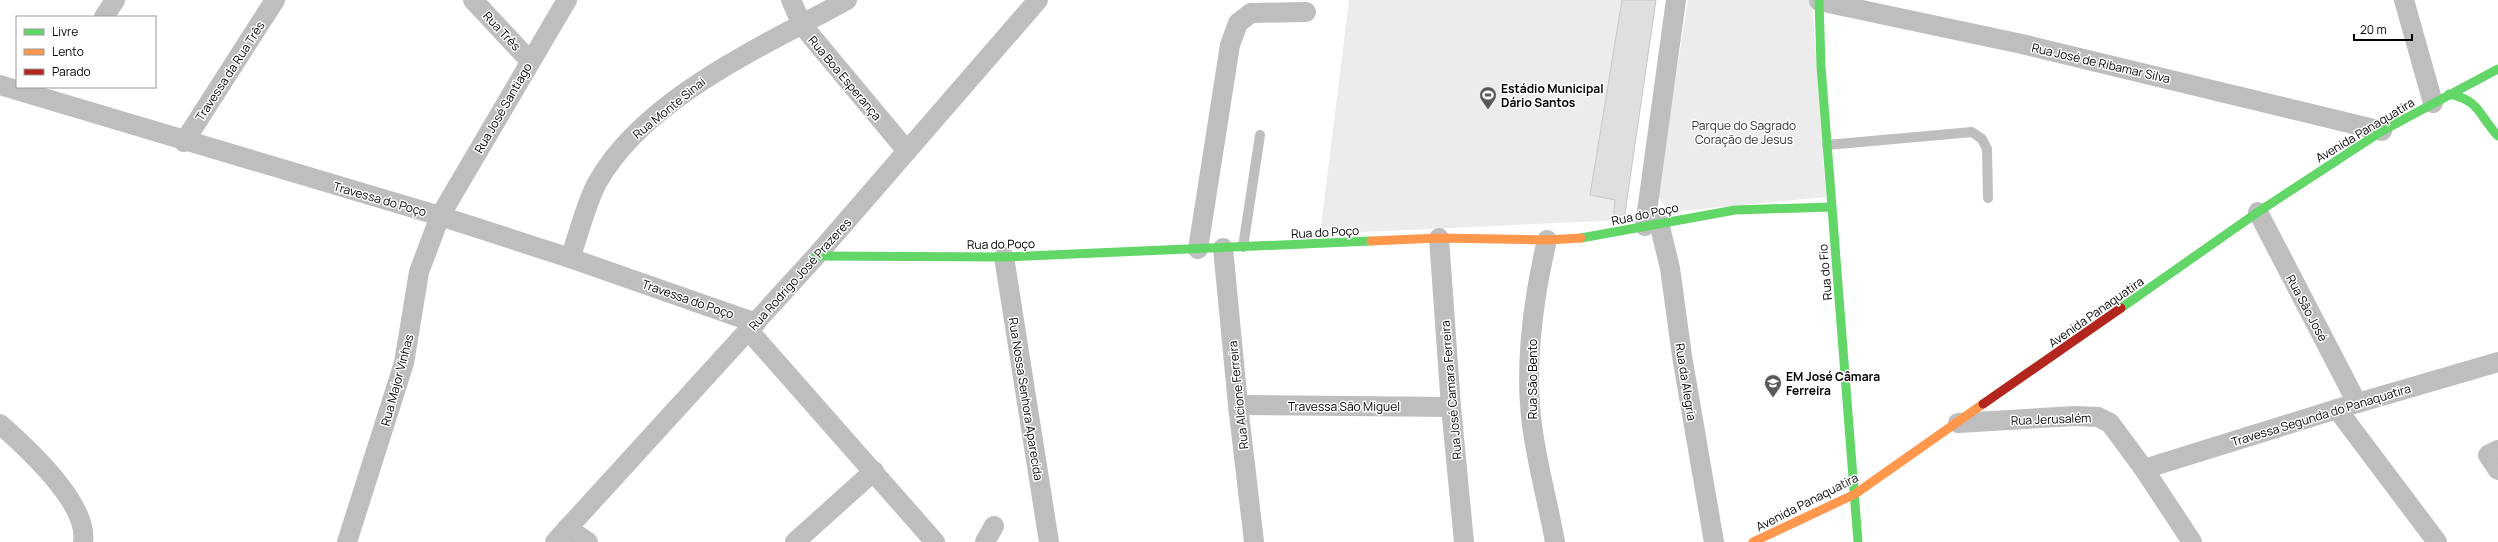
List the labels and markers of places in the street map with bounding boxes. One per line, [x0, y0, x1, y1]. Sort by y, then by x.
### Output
place label: Estádio Municipal Dário Santos [1501, 80, 1604, 111]
sports icon: Estádio Municipal Dário Santos [1478, 85, 1498, 110]
place label: EM José Câmara Ferreira [1786, 368, 1880, 399]
school or university icon: EM José Câmara Ferreira [1763, 373, 1783, 398]

